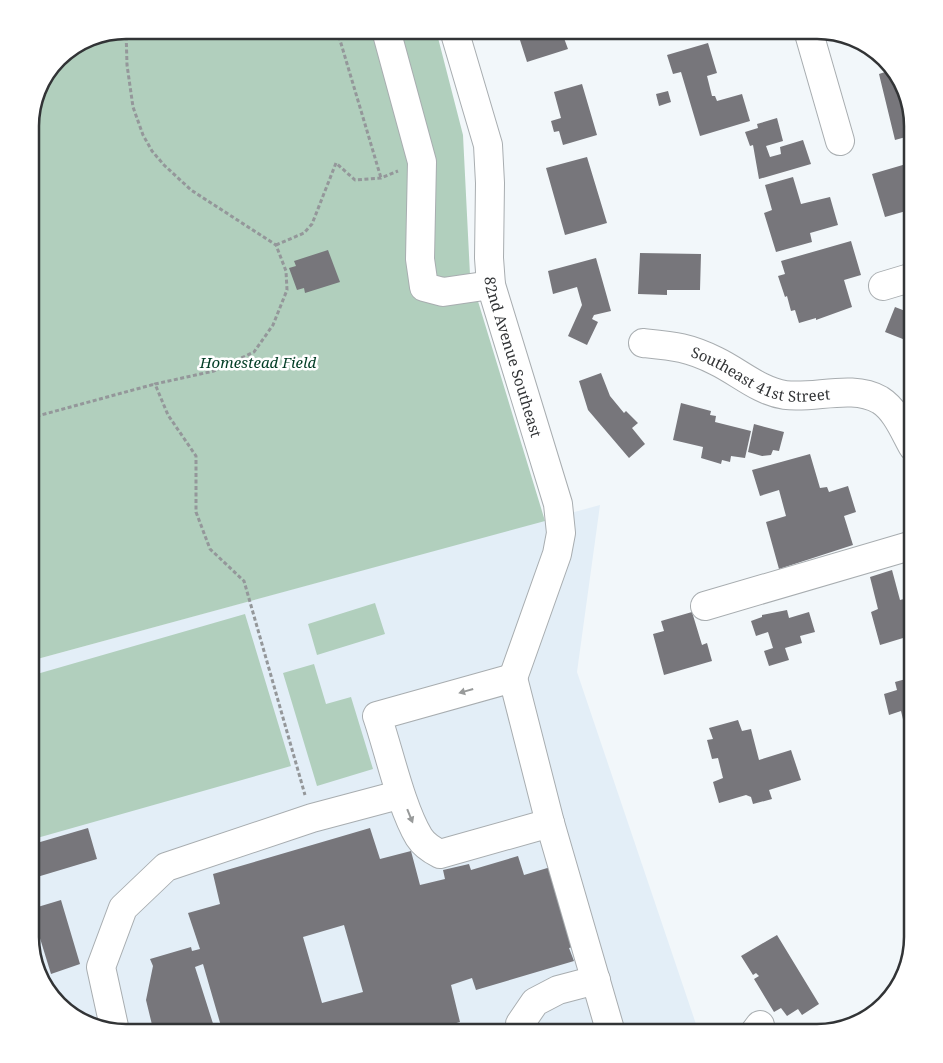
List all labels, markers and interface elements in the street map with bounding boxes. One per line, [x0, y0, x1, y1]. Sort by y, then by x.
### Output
street label: 82nd Avenue Southeast [480, 276, 547, 439]
street label: Southeast 41st Street [689, 342, 831, 406]
park label: Homestead Field [199, 352, 317, 372]
one-way arrow [459, 687, 474, 695]
one-way arrow [406, 809, 414, 824]

